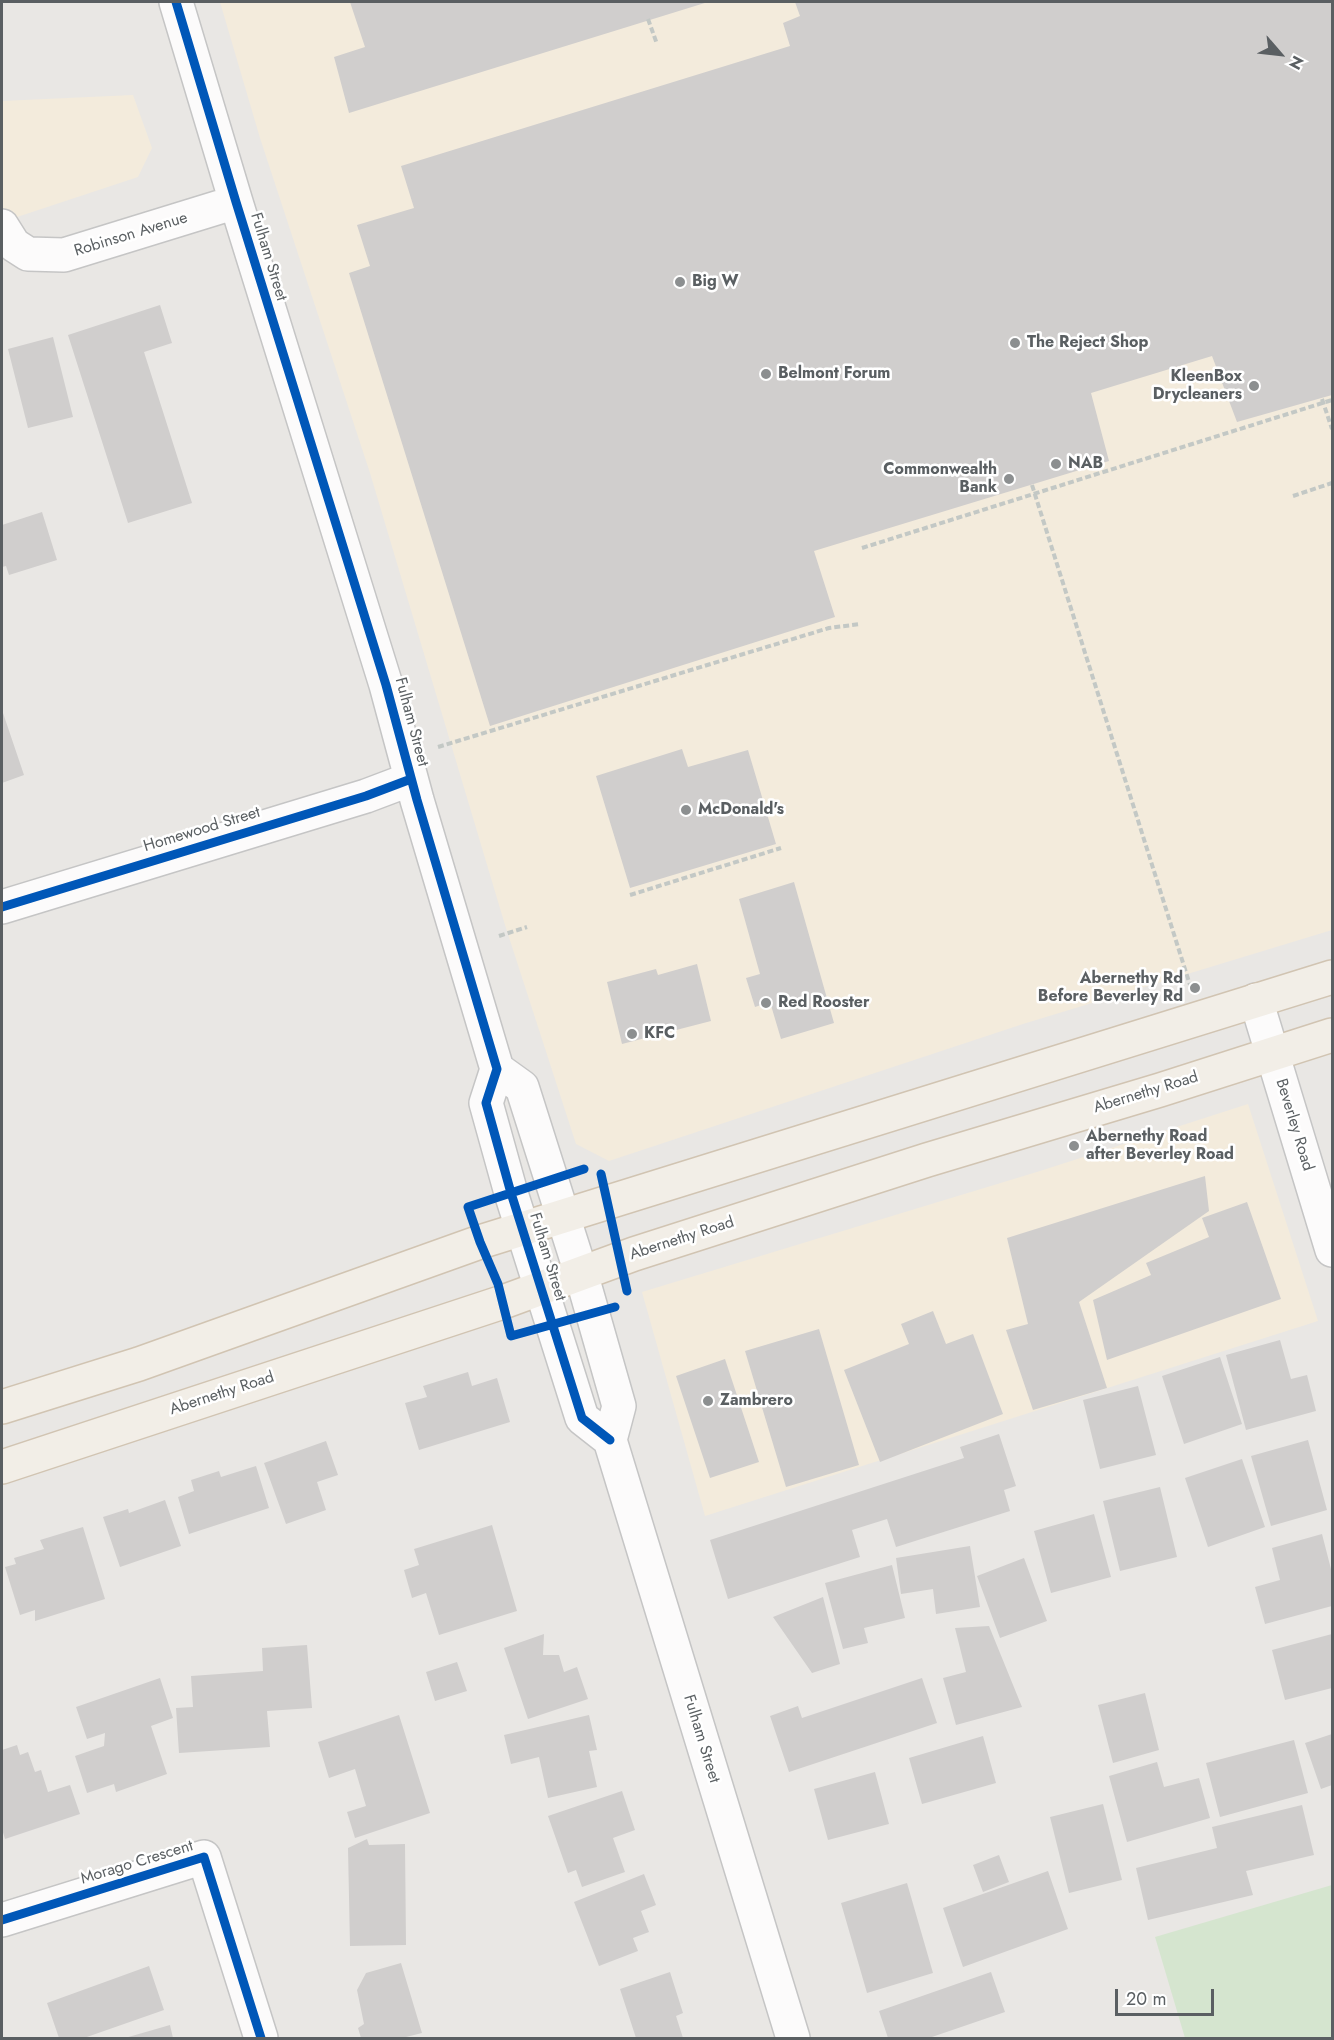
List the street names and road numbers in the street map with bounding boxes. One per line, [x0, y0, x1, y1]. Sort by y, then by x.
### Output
street label: Robinson Avenue [72, 209, 190, 261]
street label: Fulham Street [245, 211, 291, 303]
street label: Fulham Street [390, 675, 432, 769]
street label: Homewood Street [141, 803, 263, 857]
street label: Abernethy Road [1091, 1068, 1201, 1118]
street label: Beverley Road [1271, 1077, 1317, 1173]
street label: Fulham Street [524, 1211, 570, 1303]
street label: Abernethy Road [627, 1213, 737, 1265]
street label: Abernethy Road [167, 1368, 277, 1420]
street label: Fulham Street [678, 1693, 724, 1785]
street label: Morago Crescent [78, 1837, 196, 1889]

